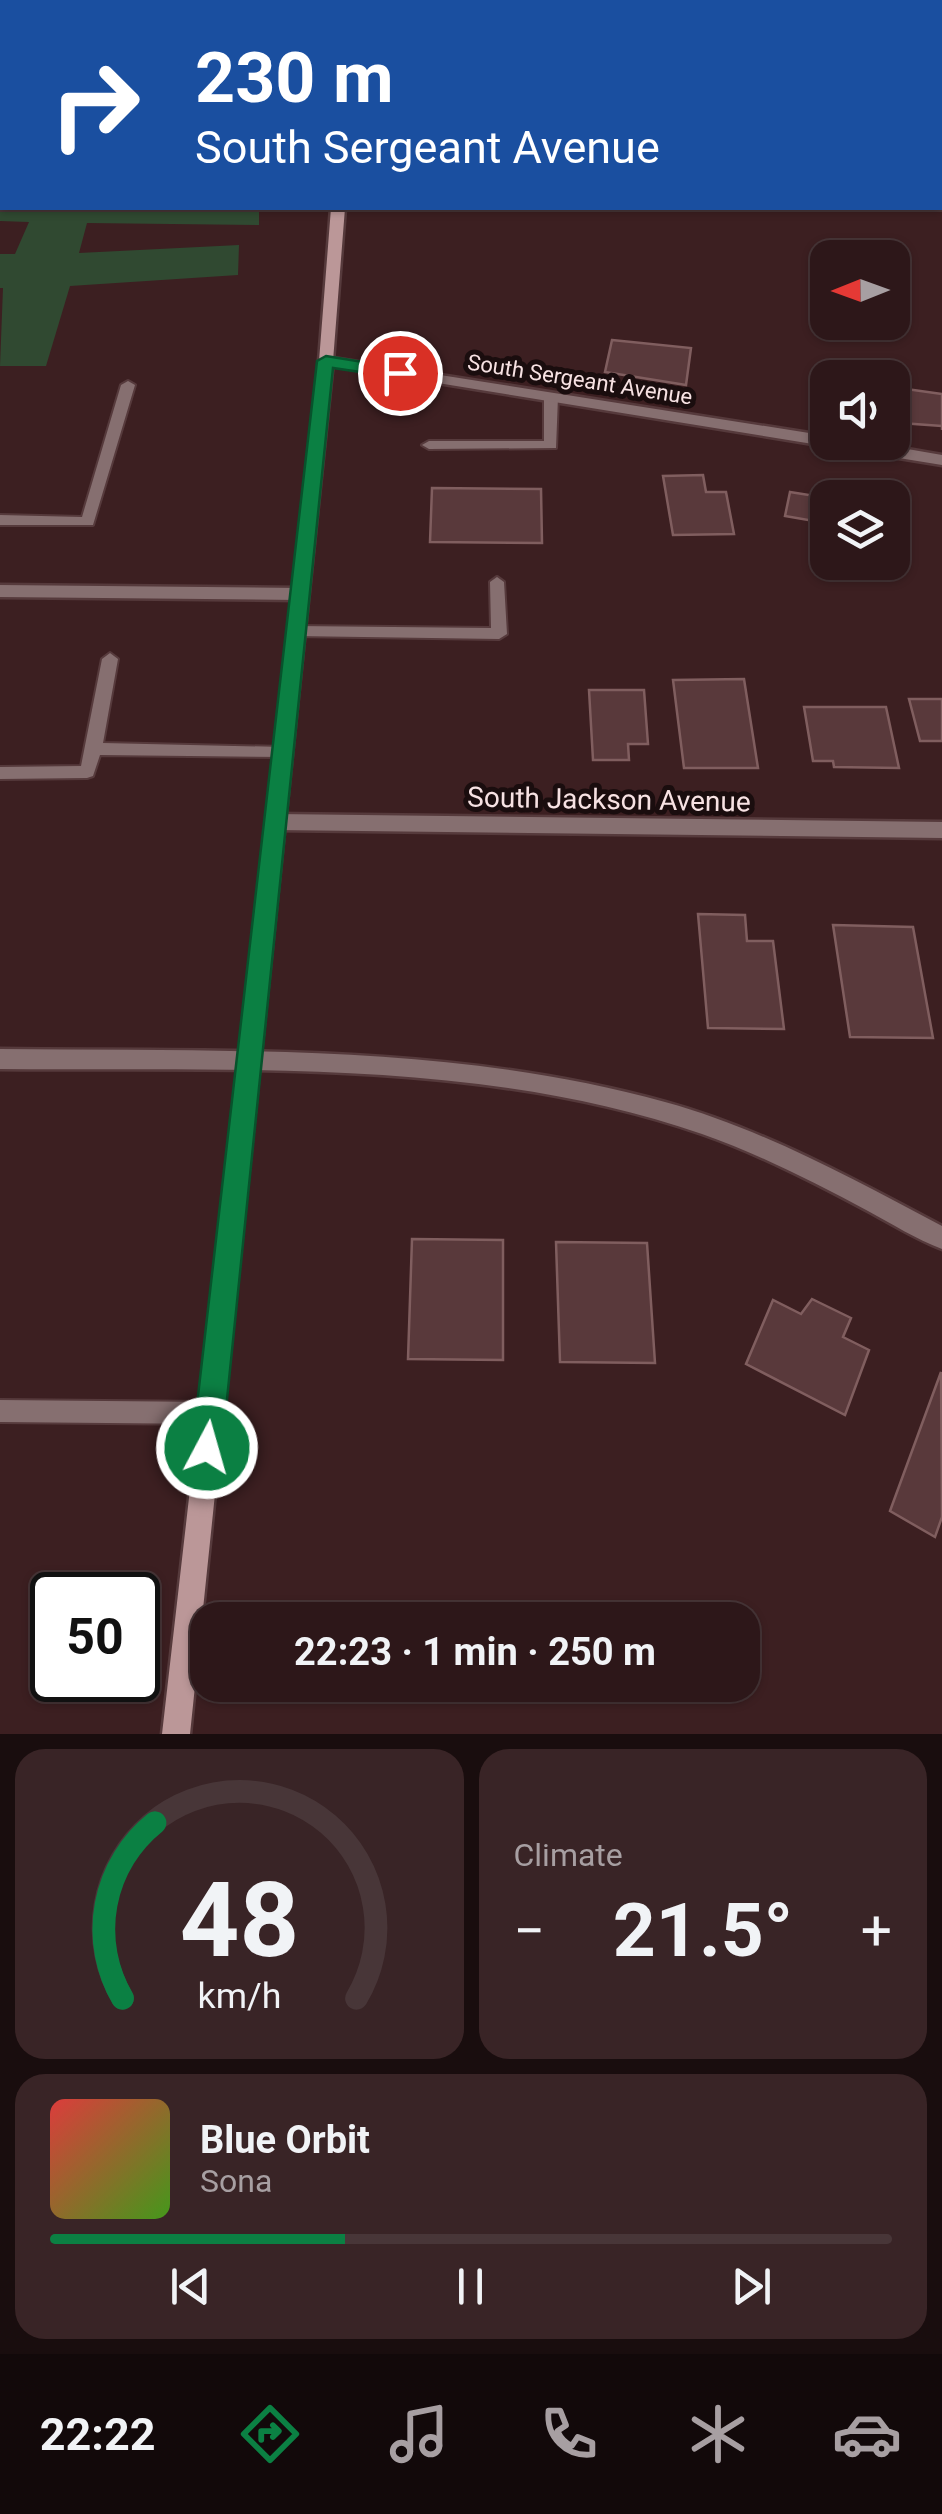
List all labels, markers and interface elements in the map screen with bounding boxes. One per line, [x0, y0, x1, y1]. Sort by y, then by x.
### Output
text: 230 m [195, 37, 394, 119]
icon: right [30, 40, 160, 170]
text: South Sergeant Avenue [195, 121, 660, 174]
north arrow [810, 240, 910, 340]
map controls [810, 240, 910, 580]
pin [358, 331, 443, 416]
icon: arrive [373, 346, 428, 401]
street label: South Sergeant Avenue [466, 349, 694, 410]
button: sound [810, 360, 910, 460]
button: layers [810, 480, 910, 580]
street label: South Jackson Avenue [467, 781, 751, 818]
position arrow [155, 1396, 259, 1500]
speed limit sign: 50 [30, 1572, 160, 1702]
text: 22:23 · 1 min · 250 m [294, 1630, 656, 1674]
text: Climate [514, 1836, 623, 1874]
text: 48 [180, 1860, 299, 1981]
text: 21.5° [613, 1886, 793, 1974]
text: − [514, 1899, 545, 1963]
text: + [861, 1899, 892, 1963]
text: km/h [197, 1975, 281, 2017]
text: Blue Orbit [200, 2118, 370, 2162]
text: Sona [200, 2162, 272, 2200]
icon: previous [163, 2259, 218, 2314]
icon: pause [443, 2259, 498, 2314]
icon: next [724, 2259, 779, 2314]
icon: directions [235, 2399, 305, 2469]
icon: music [384, 2399, 454, 2469]
icon: phone [534, 2399, 604, 2469]
icon: climate [683, 2399, 753, 2469]
icon: car [832, 2399, 902, 2469]
text: 22:22 [40, 2408, 156, 2461]

